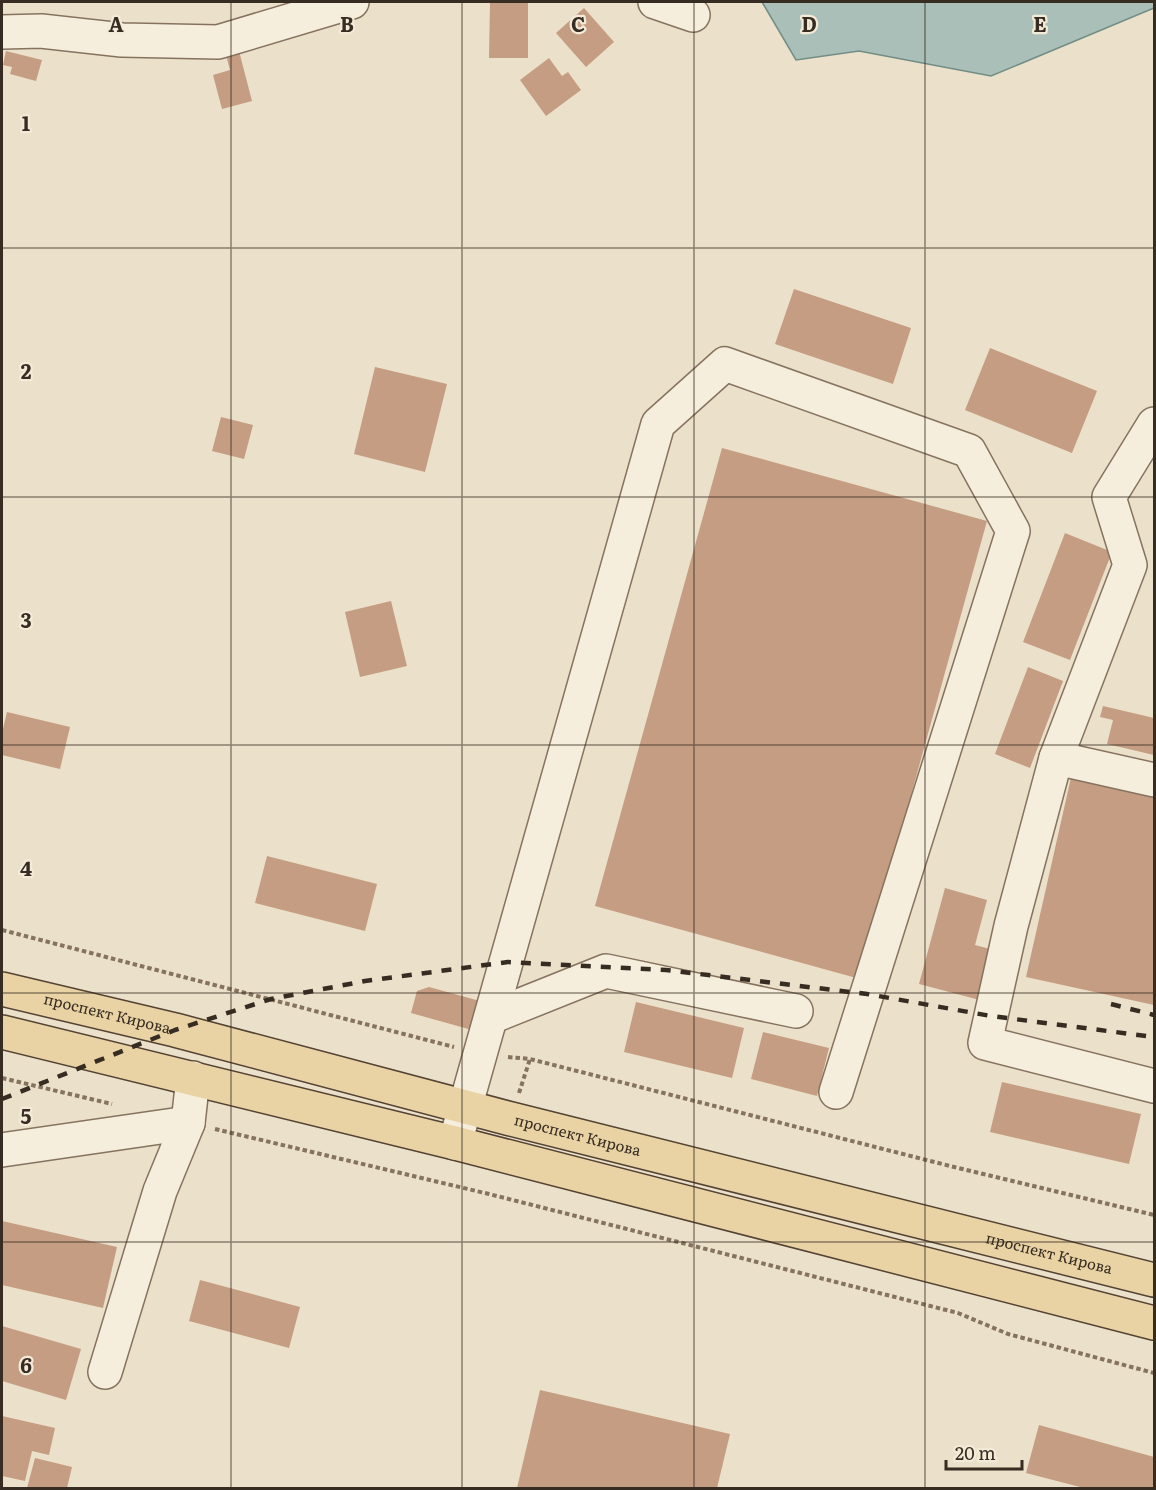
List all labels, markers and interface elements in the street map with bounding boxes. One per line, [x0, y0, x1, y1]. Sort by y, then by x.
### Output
text: A [108, 8, 124, 38]
text: B [340, 8, 354, 38]
text: C [571, 8, 585, 38]
text: D [801, 8, 817, 38]
text: E [1033, 8, 1047, 38]
text: 1 [22, 107, 30, 137]
text: 2 [21, 355, 32, 385]
text: 3 [20, 604, 32, 634]
text: 4 [20, 852, 32, 882]
street label: проспект Кирова [42, 986, 174, 1039]
text: 5 [21, 1100, 32, 1130]
street label: проспект Кирова [512, 1107, 645, 1161]
street label: проспект Кирова [984, 1225, 1116, 1279]
text: 6 [20, 1349, 32, 1379]
scale bar [946, 1433, 1022, 1471]
text: 20 m [955, 1439, 996, 1466]

